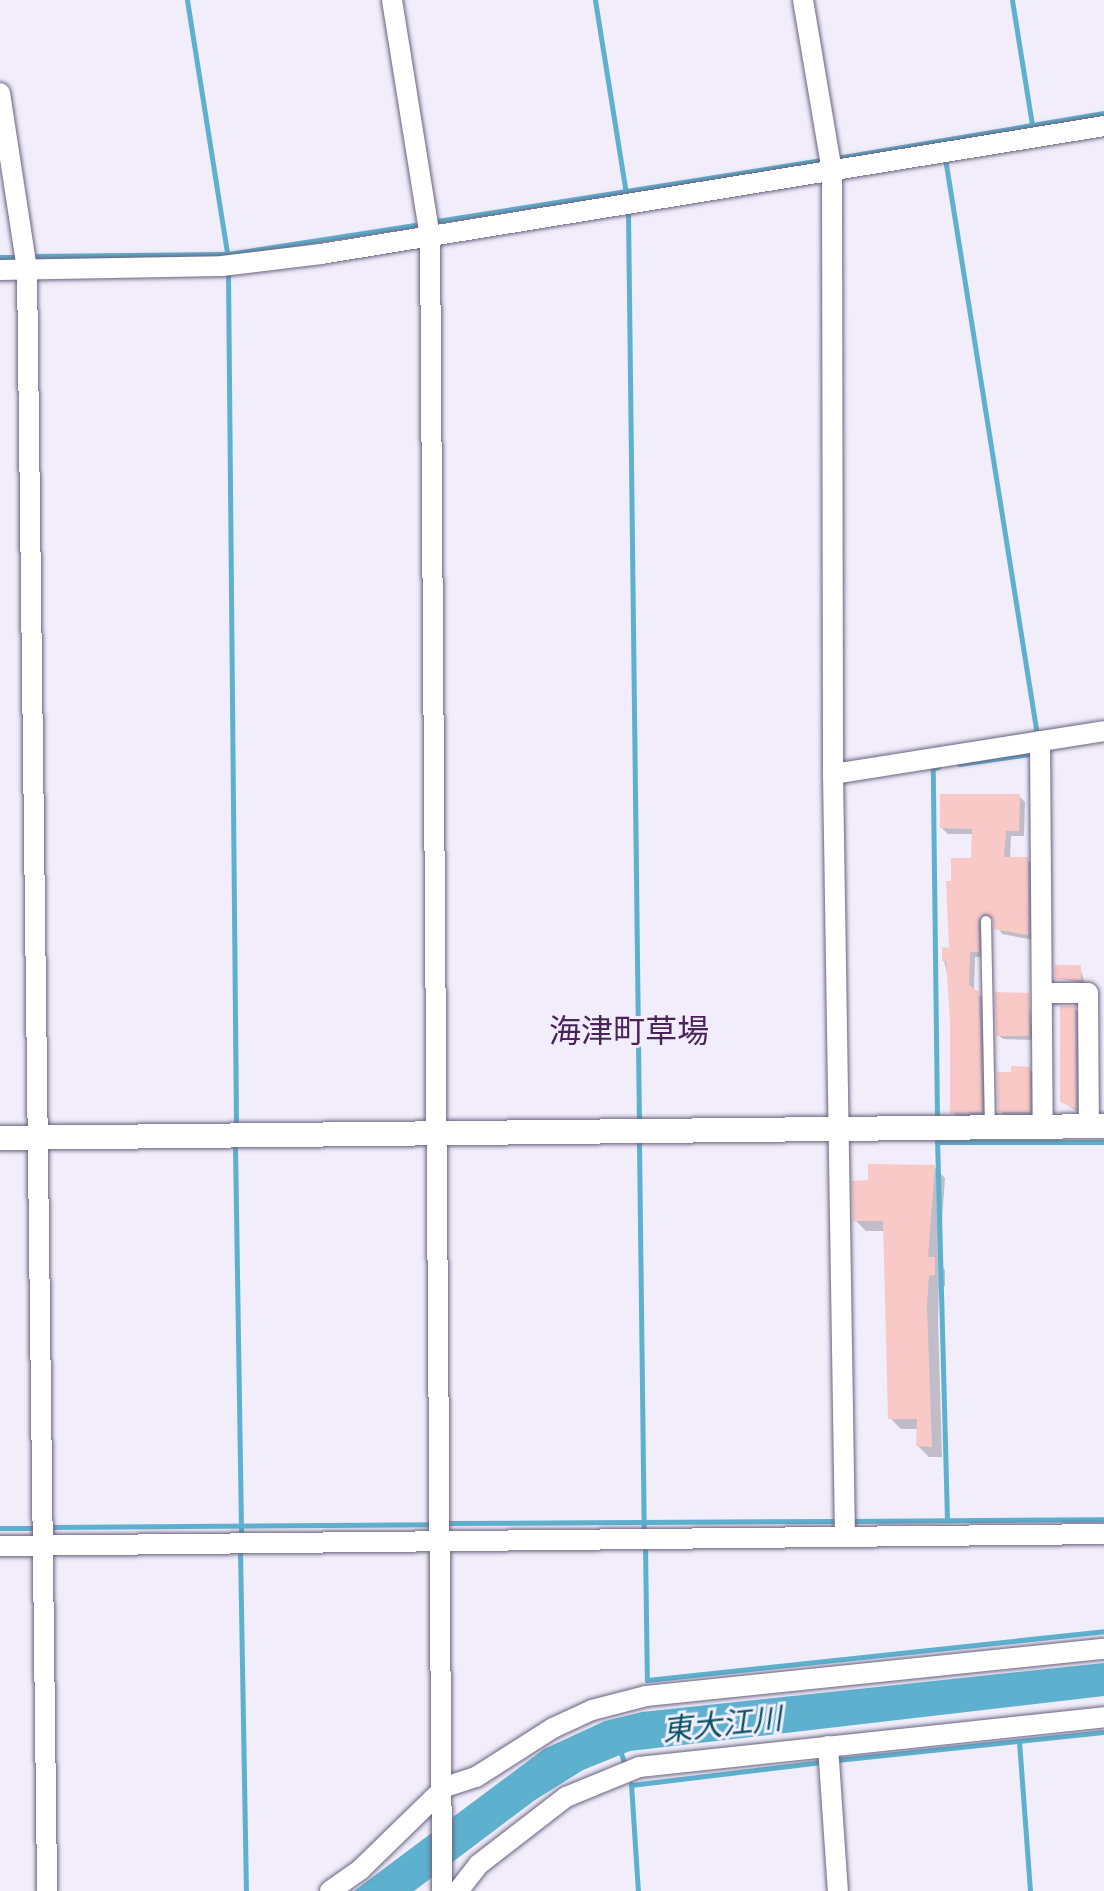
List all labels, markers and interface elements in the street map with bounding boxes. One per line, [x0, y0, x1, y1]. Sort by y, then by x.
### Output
district label: 海津町草場 [549, 1013, 709, 1051]
water label: 東大江川 [660, 1701, 784, 1749]

